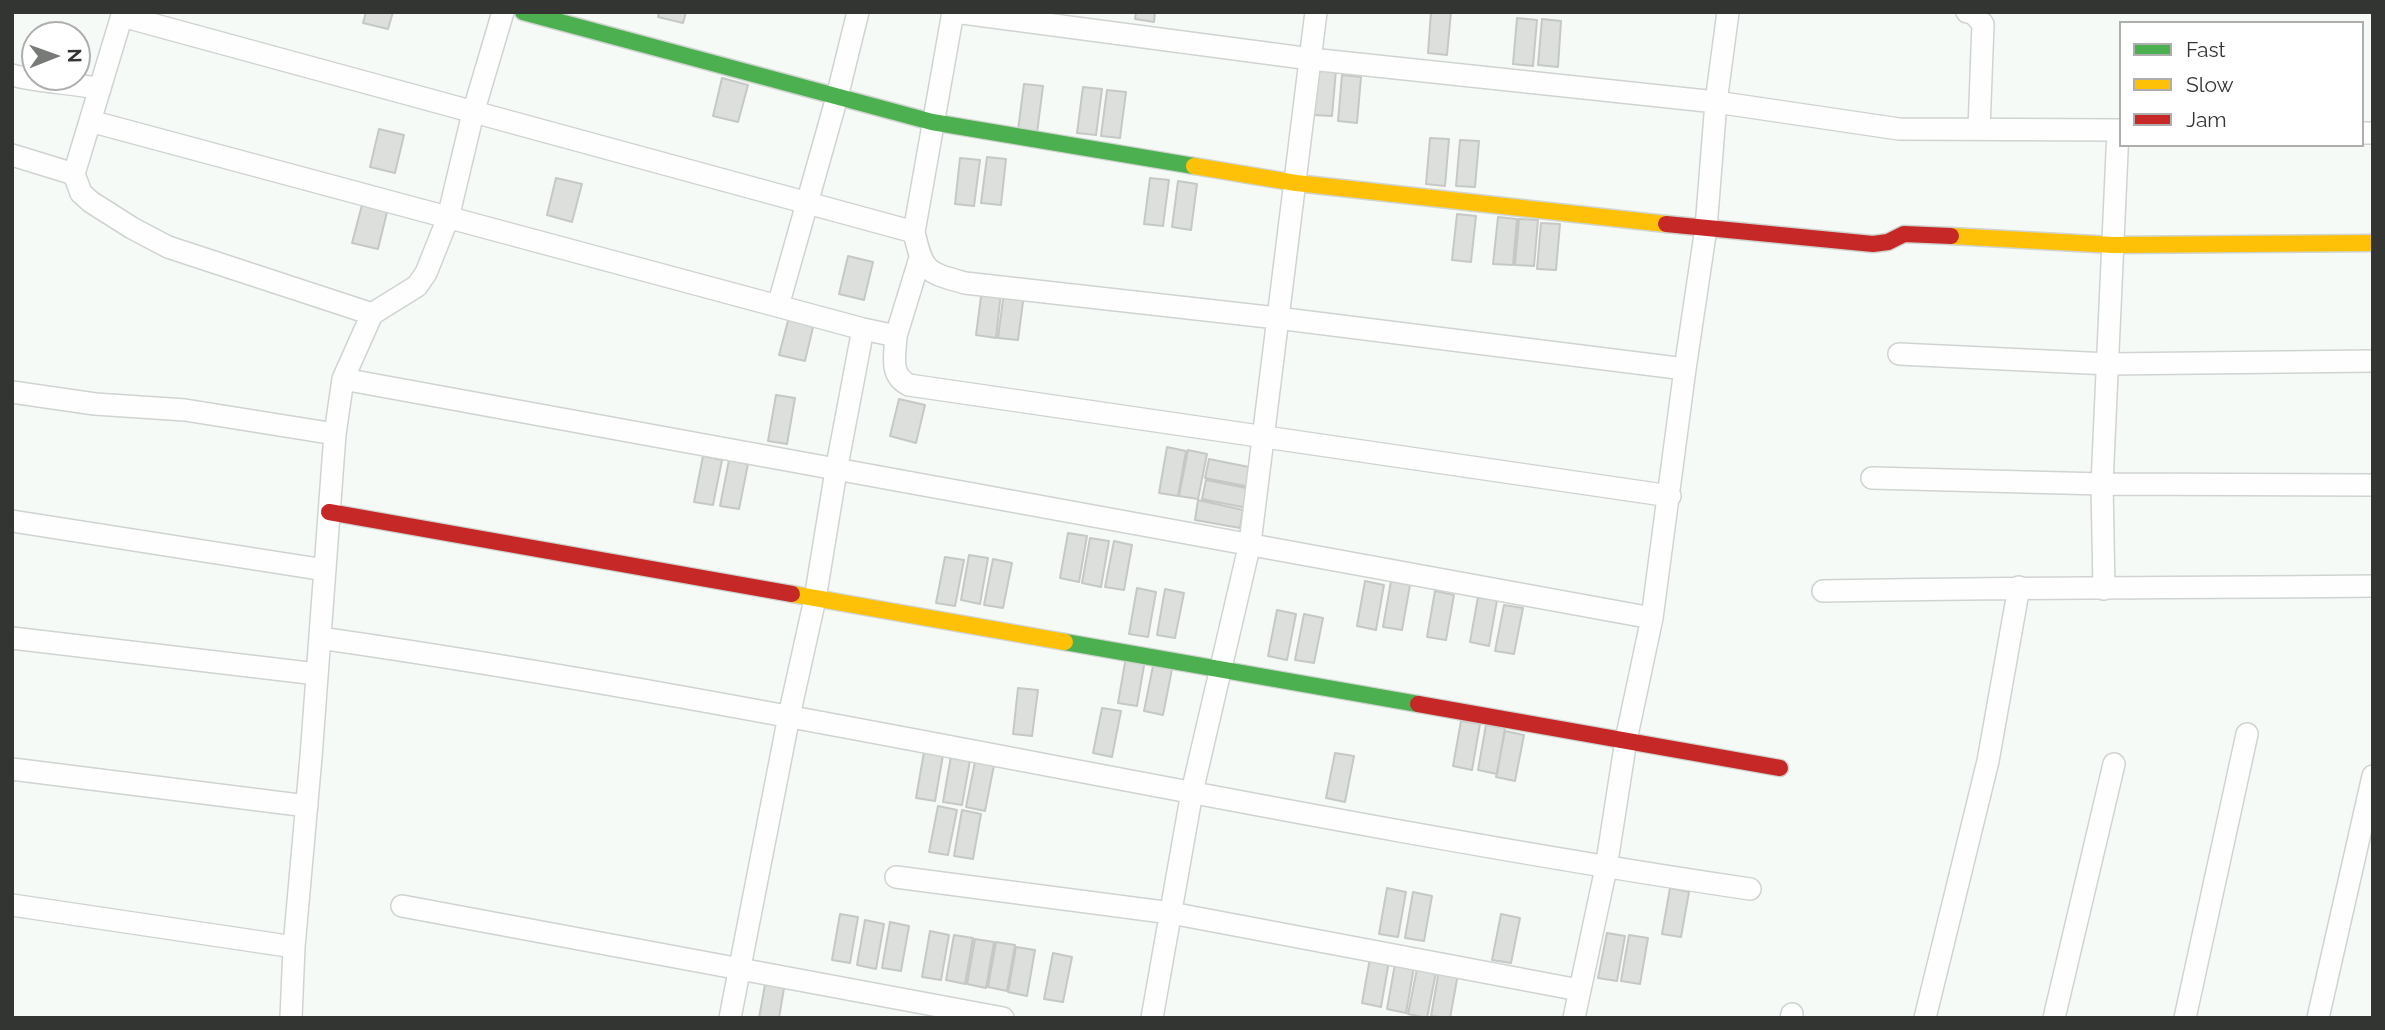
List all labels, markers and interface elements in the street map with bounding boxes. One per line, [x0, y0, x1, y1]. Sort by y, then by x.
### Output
north arrow [21, 21, 91, 91]
legend [2119, 21, 2364, 147]
text: Fast [2186, 37, 2226, 62]
text: N [64, 48, 86, 63]
text: Slow [2186, 72, 2234, 97]
text: Jam [2186, 107, 2227, 132]

